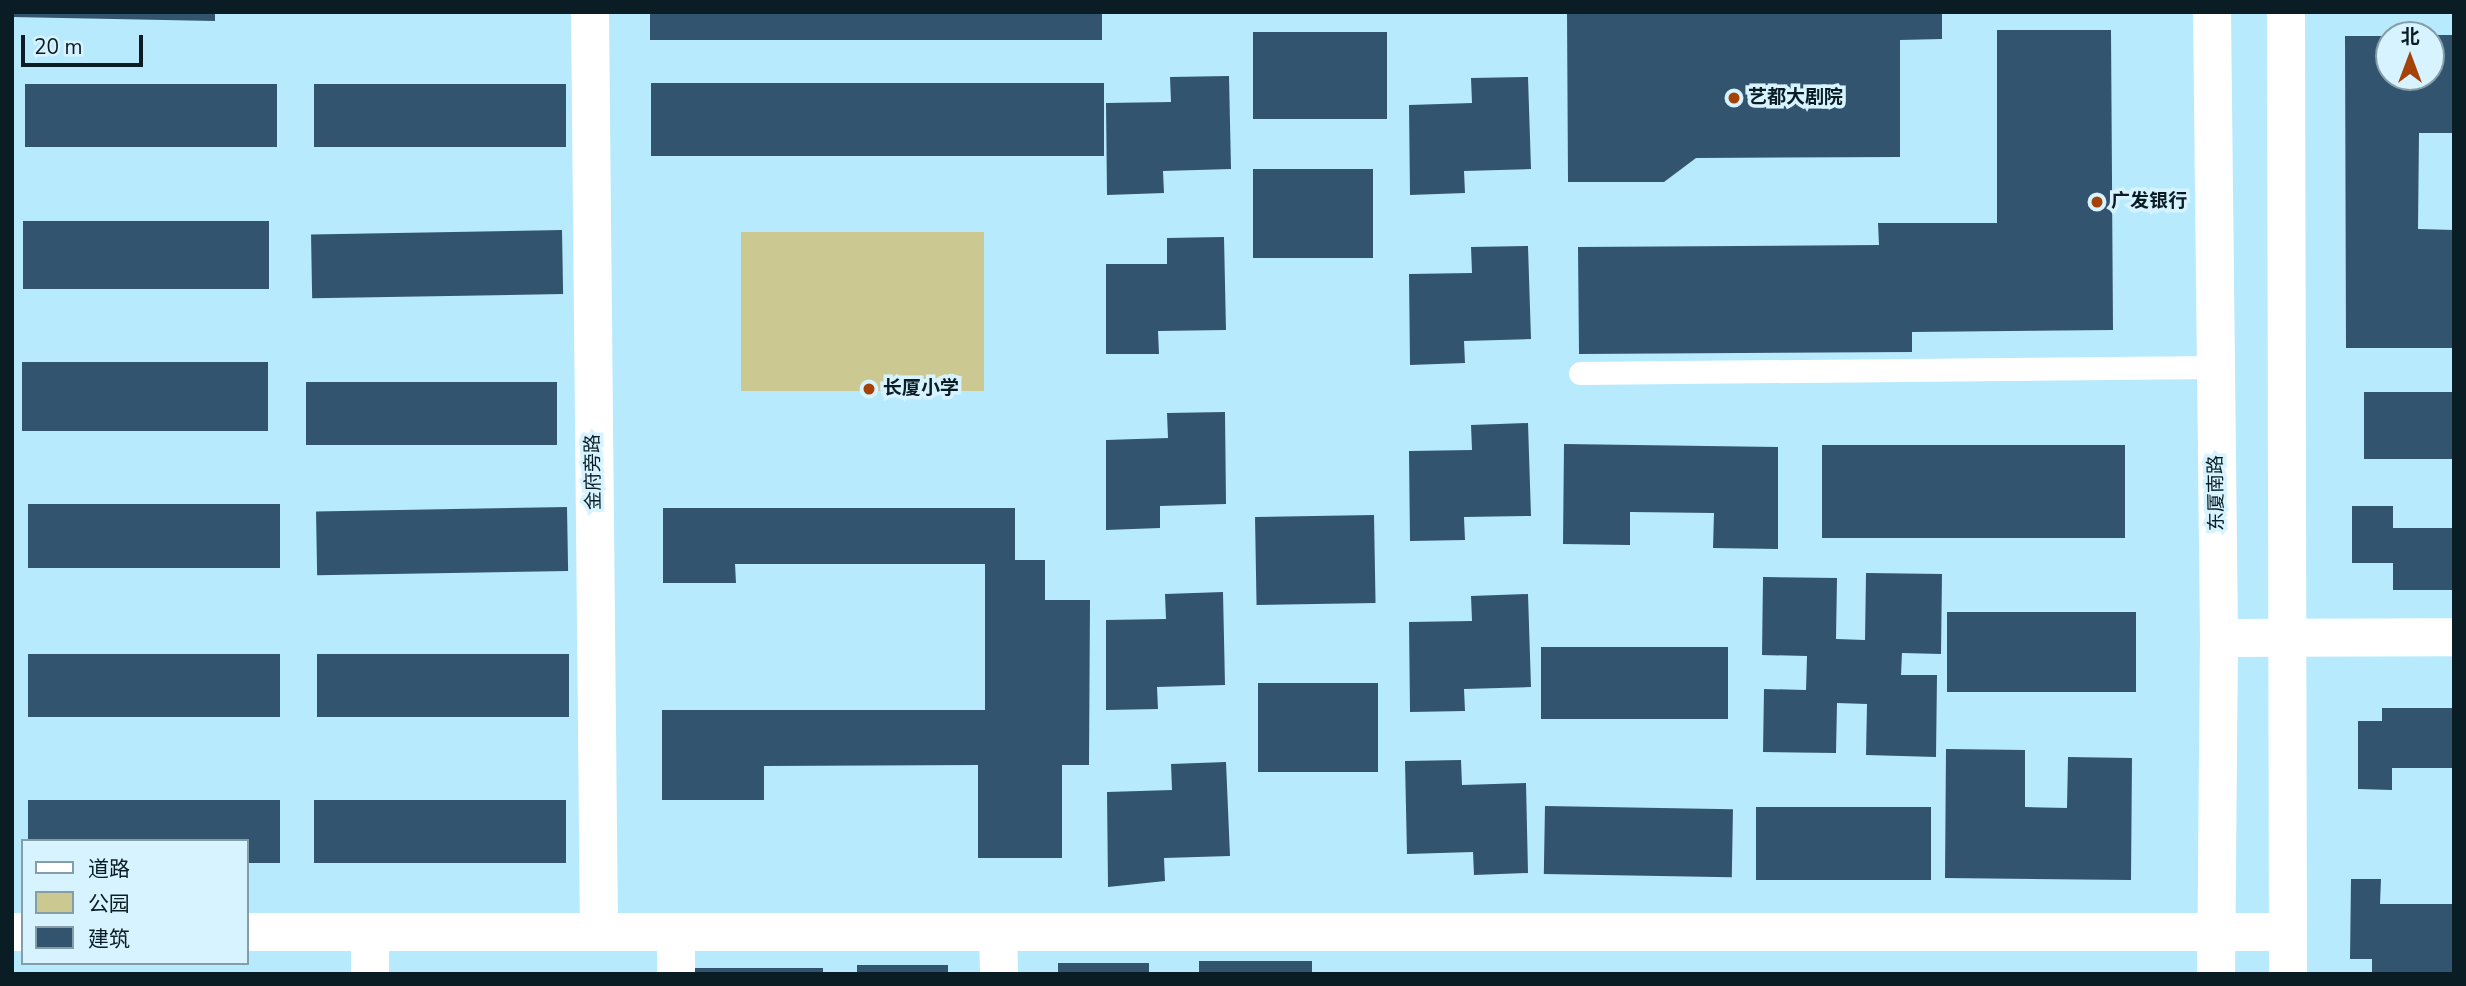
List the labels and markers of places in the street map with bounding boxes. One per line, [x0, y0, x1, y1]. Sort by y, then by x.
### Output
place label: 艺都大剧院 [1748, 87, 1843, 109]
marker: 艺都大剧院 [1726, 90, 1742, 106]
place label: 广发银行 [2111, 191, 2187, 213]
marker: 广发银行 [2089, 194, 2105, 210]
place label: 长厦小学 [883, 378, 959, 400]
marker: 长厦小学 [861, 381, 877, 397]

